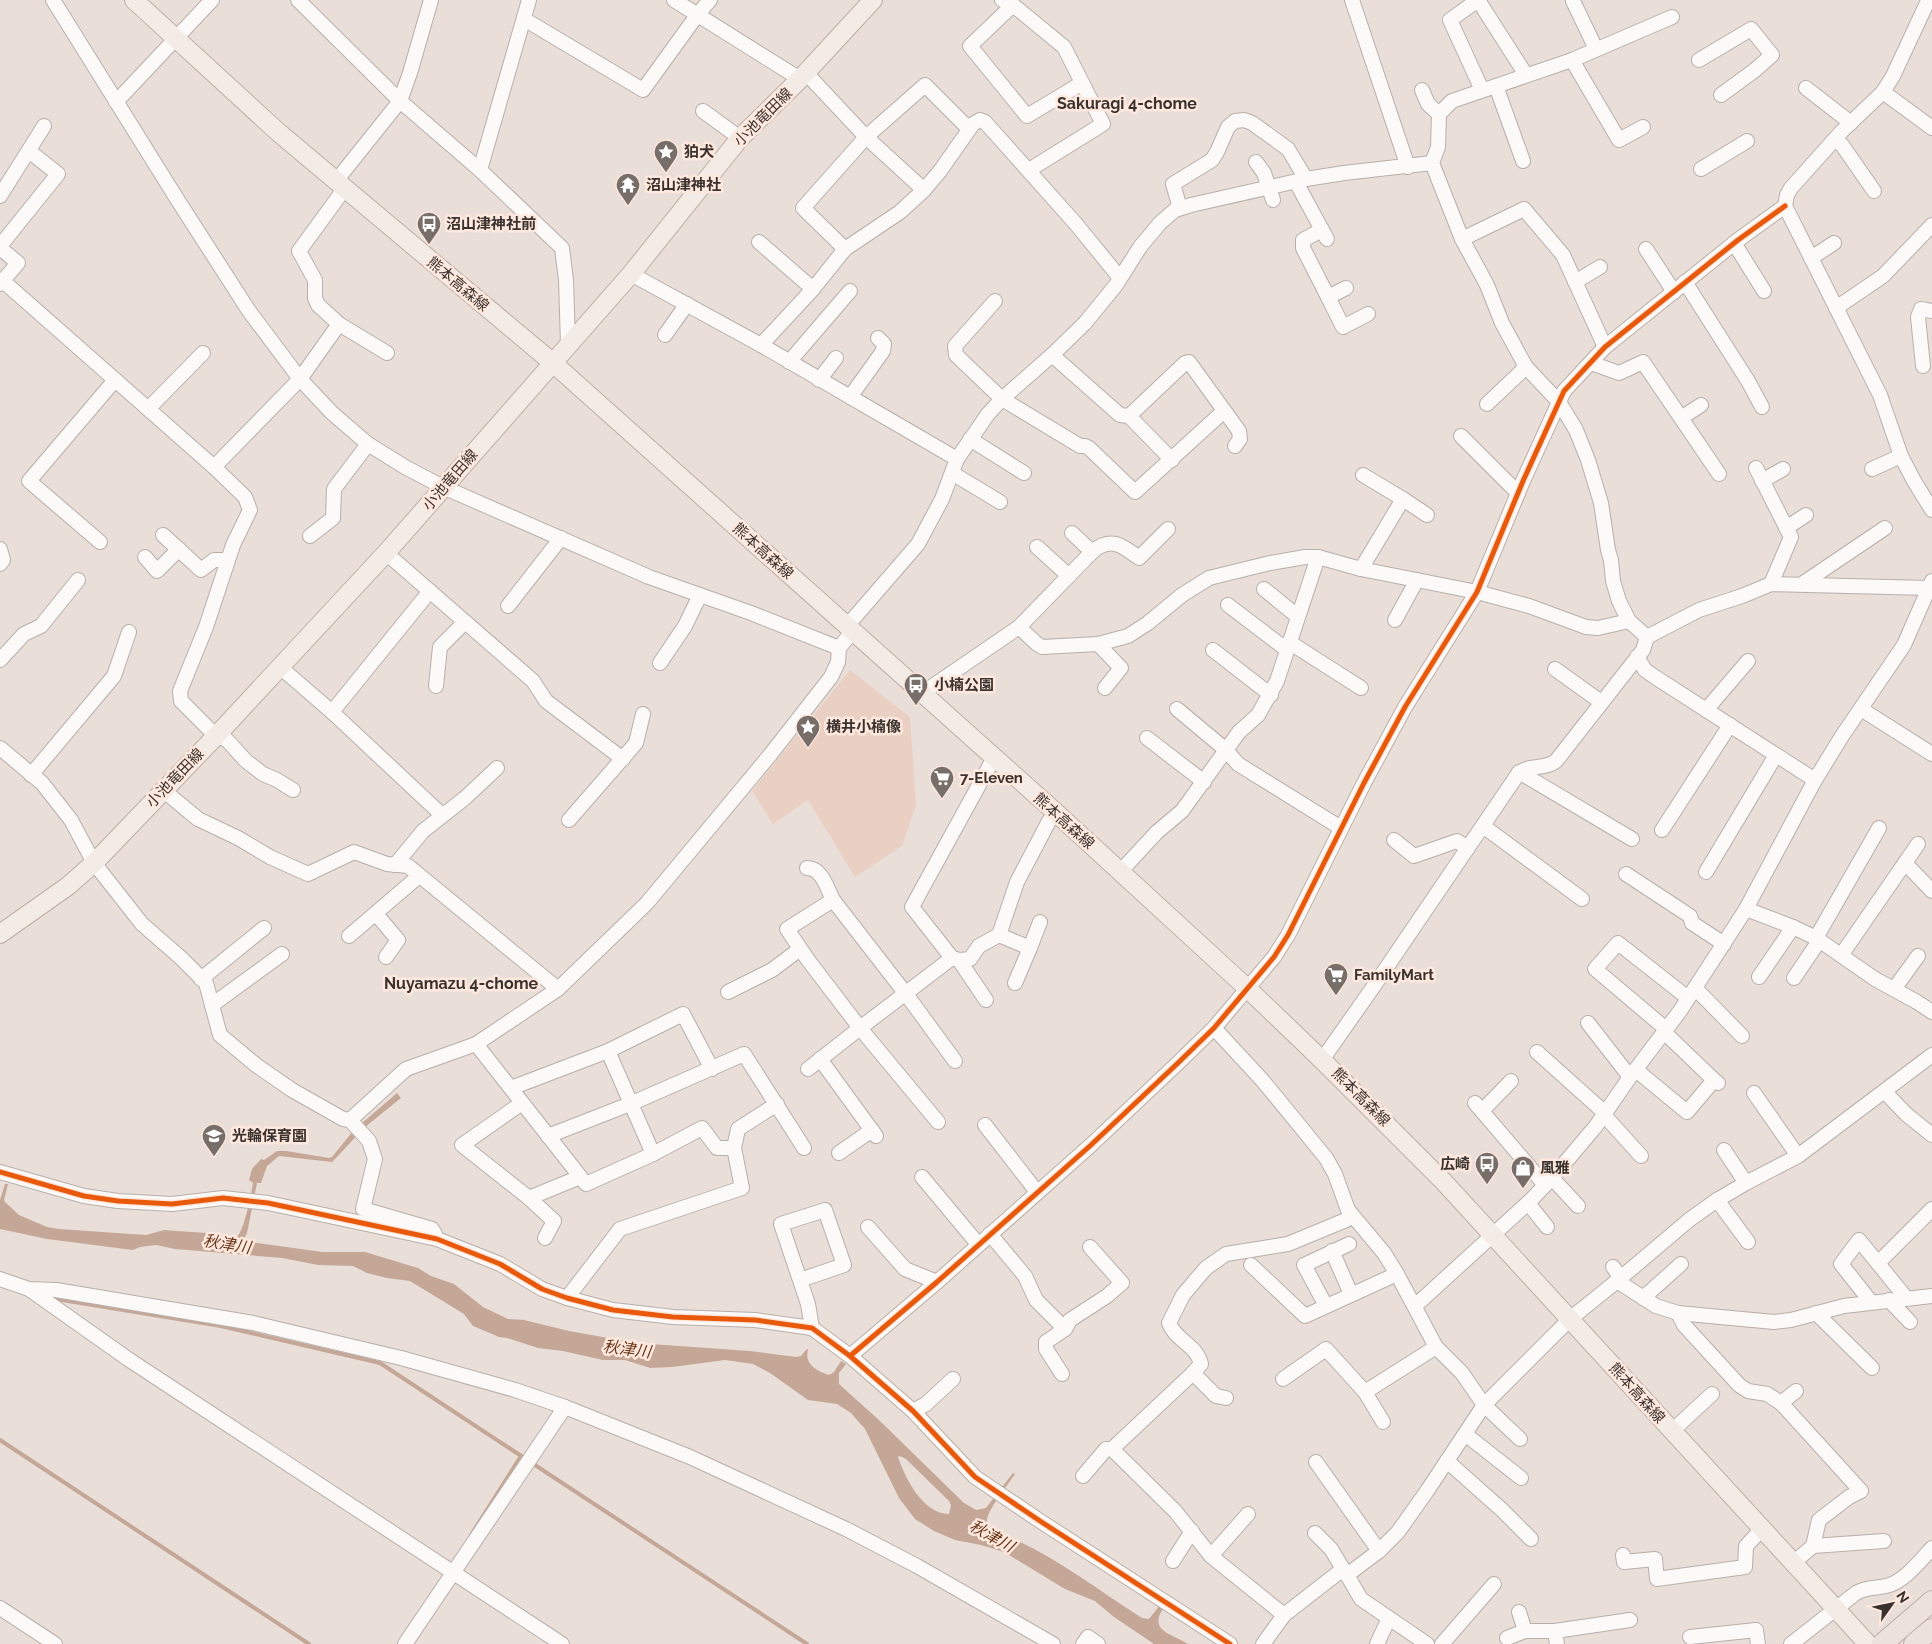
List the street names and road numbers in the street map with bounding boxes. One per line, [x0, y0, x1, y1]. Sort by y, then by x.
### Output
street label: 小池竜田線 [730, 84, 796, 150]
street label: 熊本高森線 [423, 253, 493, 315]
street label: 小池竜田線 [419, 446, 481, 514]
street label: 熊本高森線 [729, 519, 797, 583]
street label: 小池竜田線 [142, 745, 208, 811]
street label: 熊本高森線 [1030, 789, 1098, 853]
street label: 熊本高森線 [1328, 1064, 1394, 1130]
street label: 熊本高森線 [1605, 1359, 1669, 1427]

